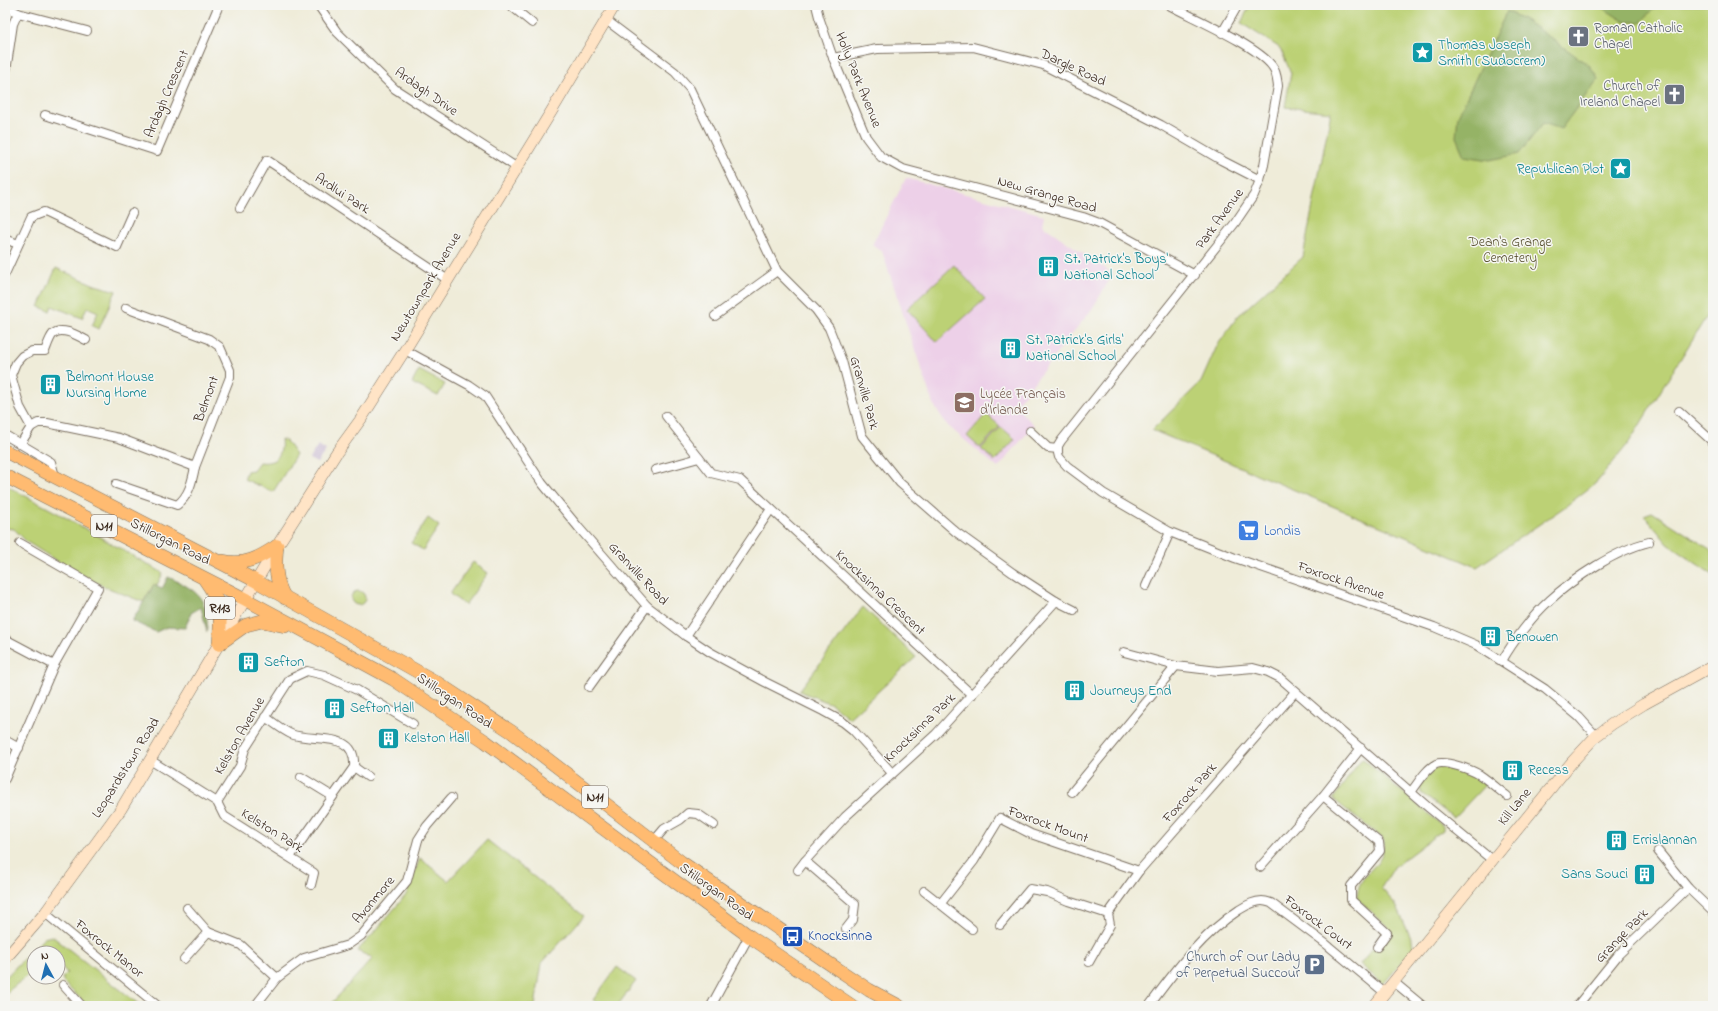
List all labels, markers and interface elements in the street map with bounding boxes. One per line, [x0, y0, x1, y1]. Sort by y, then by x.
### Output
place label: Roman Catholic Chapel [1594, 18, 1683, 55]
church icon: Roman Catholic Chapel [1566, 23, 1592, 49]
street label: Holly Park Avenue [828, 29, 887, 132]
place label: Thomas Joseph Smith (Sudocrem) [1438, 35, 1545, 72]
place icon: Thomas Joseph Smith (Sudocrem) [1410, 40, 1436, 66]
street label: Dargle Road [1035, 43, 1109, 93]
street label: Ardagh Crescent [139, 46, 196, 142]
street label: Ardagh Drive [389, 62, 463, 123]
place label: Church of Ireland Chapel [1580, 76, 1660, 113]
church icon: Church of Ireland Chapel [1662, 81, 1688, 107]
place icon: Republican Plot [1607, 156, 1633, 182]
place label: Republican Plot [1517, 159, 1604, 180]
street label: Ardlui Park [310, 168, 375, 220]
street label: New Grange Road [995, 171, 1099, 220]
street label: Park Avenue [1191, 184, 1250, 254]
street label: Newtownpark Avenue [385, 228, 467, 346]
park label: Dean's Grange Cemetery [1467, 232, 1552, 270]
place label: St. Patrick's Boys' National School [1064, 249, 1168, 286]
building icon: St. Patrick's Boys' National School [1035, 254, 1061, 280]
place label: St. Patrick's Girls' National School [1026, 330, 1124, 367]
building icon: St. Patrick's Girls' National School [997, 335, 1023, 361]
street label: Granville Park [844, 354, 885, 433]
place label: Belmont House Nursing Home [65, 367, 155, 405]
building icon: Belmont House Nursing Home [37, 372, 63, 398]
street label: Belmont [189, 373, 225, 426]
place label: Lycée Français d'Irlande [980, 384, 1066, 421]
school or university icon: Lycée Français d'Irlande [952, 389, 978, 415]
street label: Stillorgan Road [126, 513, 214, 572]
road number: N11 [91, 515, 117, 537]
supermarket icon: Londis [1235, 518, 1261, 544]
place label: Londis [1264, 521, 1301, 542]
street label: Granville Road [603, 537, 673, 611]
street label: Knocksinna Crescent [830, 545, 930, 641]
street label: Foxrock Avenue [1294, 556, 1388, 606]
road number: R113 [205, 597, 235, 619]
building icon: Benowen [1477, 624, 1503, 650]
place label: Benowen [1505, 627, 1558, 648]
building icon: Sefton [235, 649, 261, 675]
place label: Sefton [264, 652, 304, 673]
street label: Stillorgan Road [411, 668, 496, 735]
building icon: Journeys End [1062, 678, 1088, 704]
place label: Journeys End [1090, 681, 1171, 703]
street label: Knocksinna Park [879, 688, 961, 768]
street label: Kelston Avenue [209, 693, 271, 779]
building icon: Sefton Hall [321, 695, 347, 721]
place label: Sefton Hall [350, 698, 414, 719]
street label: Leopardstown Road [87, 713, 166, 822]
building icon: Kelston Hall [375, 725, 401, 751]
place label: Kelston Hall [404, 728, 469, 749]
street label: Foxrock Park [1157, 757, 1223, 829]
building icon: Recess [1500, 757, 1526, 783]
place label: Recess [1528, 760, 1569, 781]
street label: Kill Lane [1493, 783, 1537, 830]
road number: N11 [582, 786, 608, 808]
street label: Foxrock Mount [1004, 800, 1091, 849]
street label: Kelston Park [237, 803, 308, 859]
building icon: Errislannan [1604, 827, 1630, 853]
place label: Errislannan [1632, 830, 1697, 851]
street label: Stillorgan Road [674, 858, 758, 927]
building icon: Sans Souci [1631, 861, 1657, 887]
place label: Sans Souci [1561, 864, 1628, 885]
street label: Avonmore [348, 871, 401, 929]
street label: Foxrock Court [1279, 890, 1357, 956]
street label: Grange Park [1590, 903, 1655, 969]
street label: Foxrock Manor [69, 914, 149, 984]
bus stop icon: Knocksinna [779, 923, 805, 949]
place label: Knocksinna [808, 926, 872, 947]
north arrow [26, 945, 66, 985]
place label: Church of Our Lady of Perpetual Succour [1176, 947, 1301, 984]
text: N [40, 948, 50, 964]
parking icon: Church of Our Lady of Perpetual Succour [1302, 952, 1328, 978]

